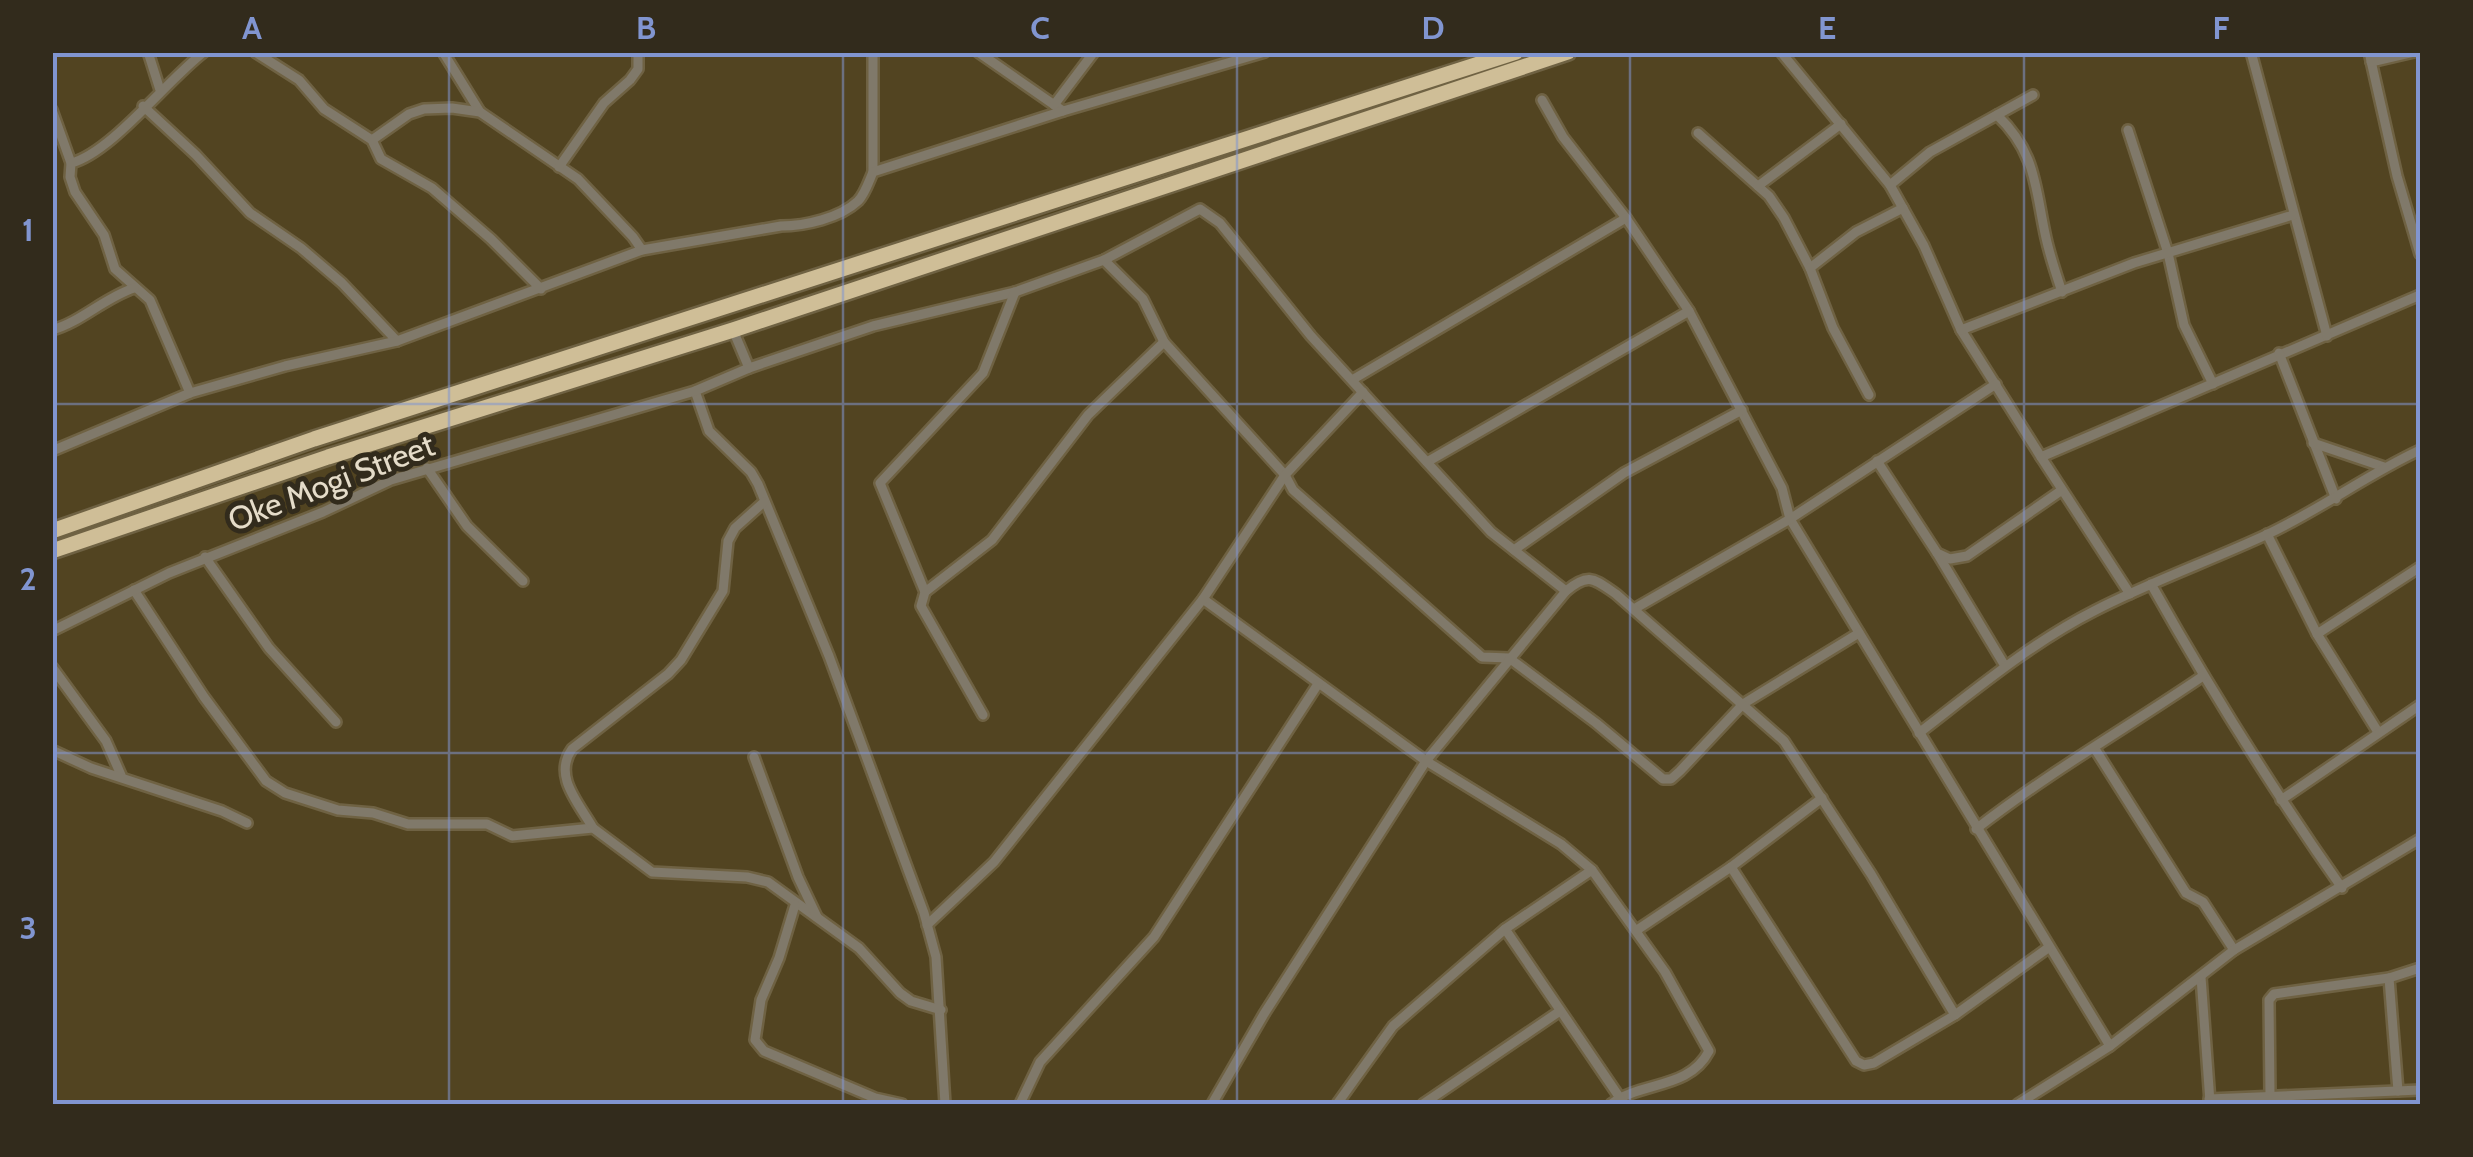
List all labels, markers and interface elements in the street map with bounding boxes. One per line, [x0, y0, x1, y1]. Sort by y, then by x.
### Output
text: A [242, 8, 262, 47]
text: B [636, 8, 656, 47]
text: C [1030, 8, 1050, 47]
text: D [1421, 8, 1445, 47]
text: E [1818, 8, 1836, 47]
text: F [2213, 8, 2230, 47]
text: 1 [22, 210, 34, 249]
street label: Oke Mogi Street [222, 425, 440, 539]
text: 2 [20, 559, 36, 598]
text: 3 [19, 908, 37, 947]

